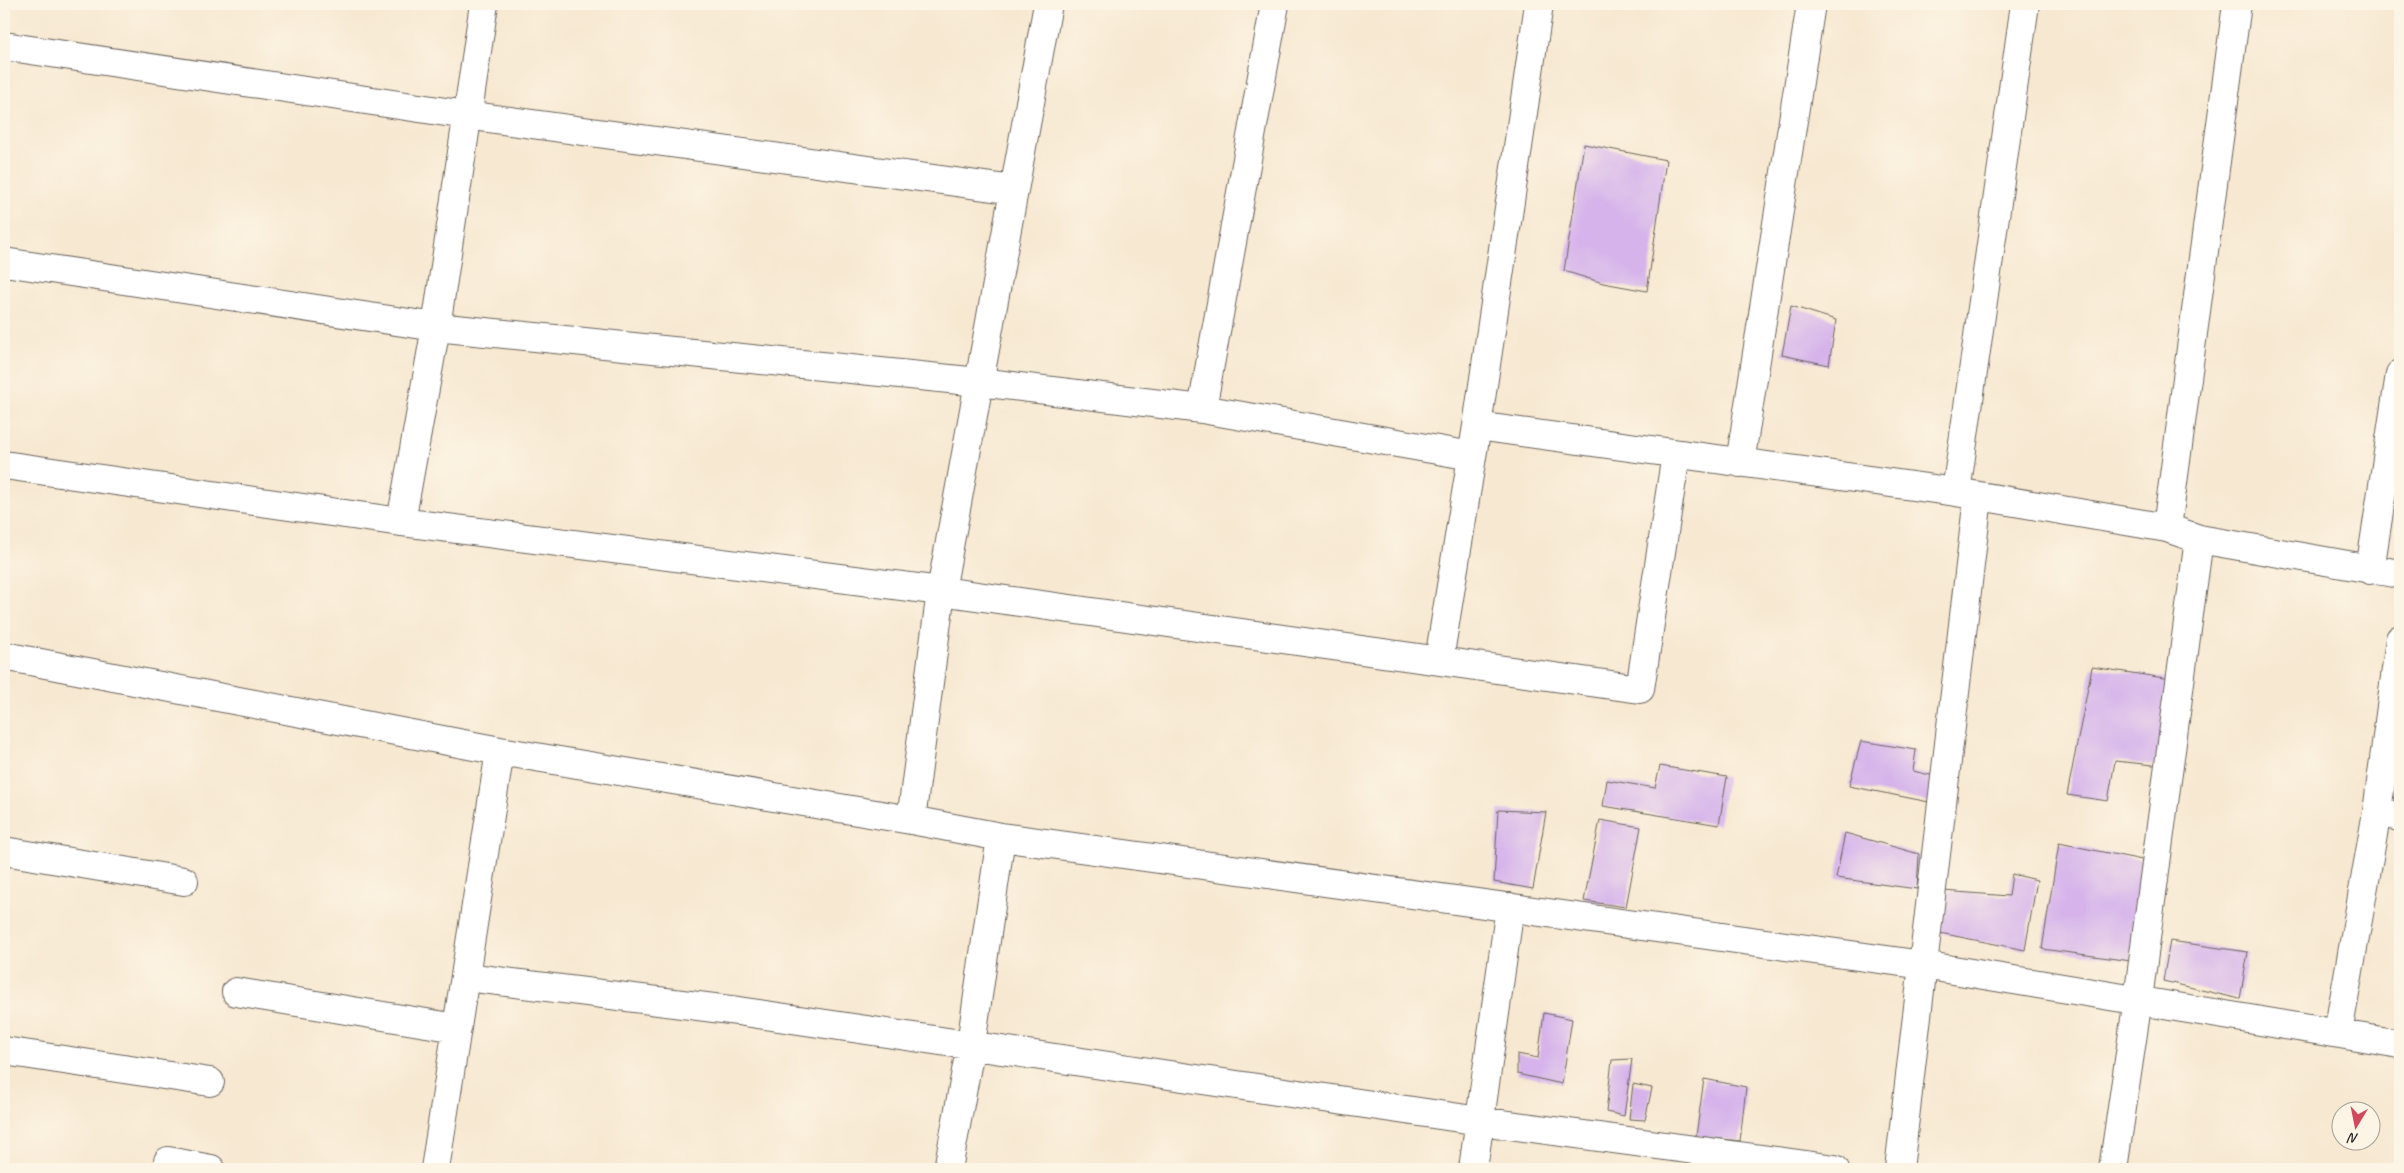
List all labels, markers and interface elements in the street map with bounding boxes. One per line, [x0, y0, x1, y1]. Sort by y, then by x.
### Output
north arrow [2332, 1100, 2382, 1150]
text: N [2346, 1129, 2360, 1147]

